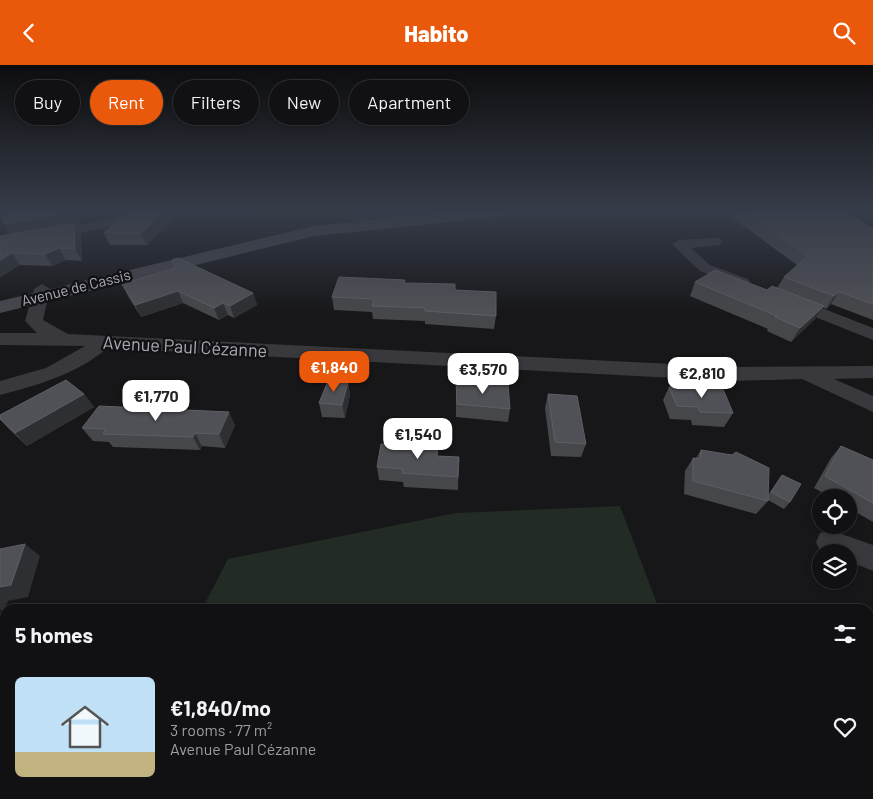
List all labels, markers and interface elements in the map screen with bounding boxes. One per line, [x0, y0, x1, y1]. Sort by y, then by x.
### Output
icon: back [15, 19, 43, 47]
icon: search [830, 19, 858, 47]
text: Habito [404, 20, 469, 46]
chip: Buy [15, 80, 80, 125]
chip: Rent [90, 80, 163, 125]
chip: Filters [173, 80, 259, 125]
chip: New [269, 80, 339, 125]
chip: Apartment [349, 80, 469, 125]
street label: Avenue de Cassis [19, 265, 132, 309]
street label: Avenue Paul Cézanne [102, 331, 268, 361]
pin: €1,840 [293, 351, 375, 393]
pin: €3,570 [442, 353, 524, 395]
text: €1,840 [310, 357, 358, 376]
pin: €2,810 [661, 357, 743, 399]
text: €3,570 [459, 359, 507, 378]
text: €2,810 [679, 363, 725, 382]
pin: €1,770 [115, 379, 197, 422]
text: €1,770 [133, 386, 179, 405]
pin: €1,540 [377, 417, 459, 460]
text: €1,540 [394, 424, 442, 443]
map controls [812, 489, 857, 589]
button: locate [812, 489, 857, 534]
button: layers [812, 544, 857, 589]
icon: filters [831, 620, 859, 648]
text: 5 homes [15, 622, 93, 647]
text: €1,840/mo [170, 695, 271, 720]
icon: home [55, 697, 115, 757]
icon: heart [831, 713, 859, 741]
text: 3 rooms · 77 m² [170, 720, 272, 739]
text: Avenue Paul Cézanne [170, 739, 316, 758]

